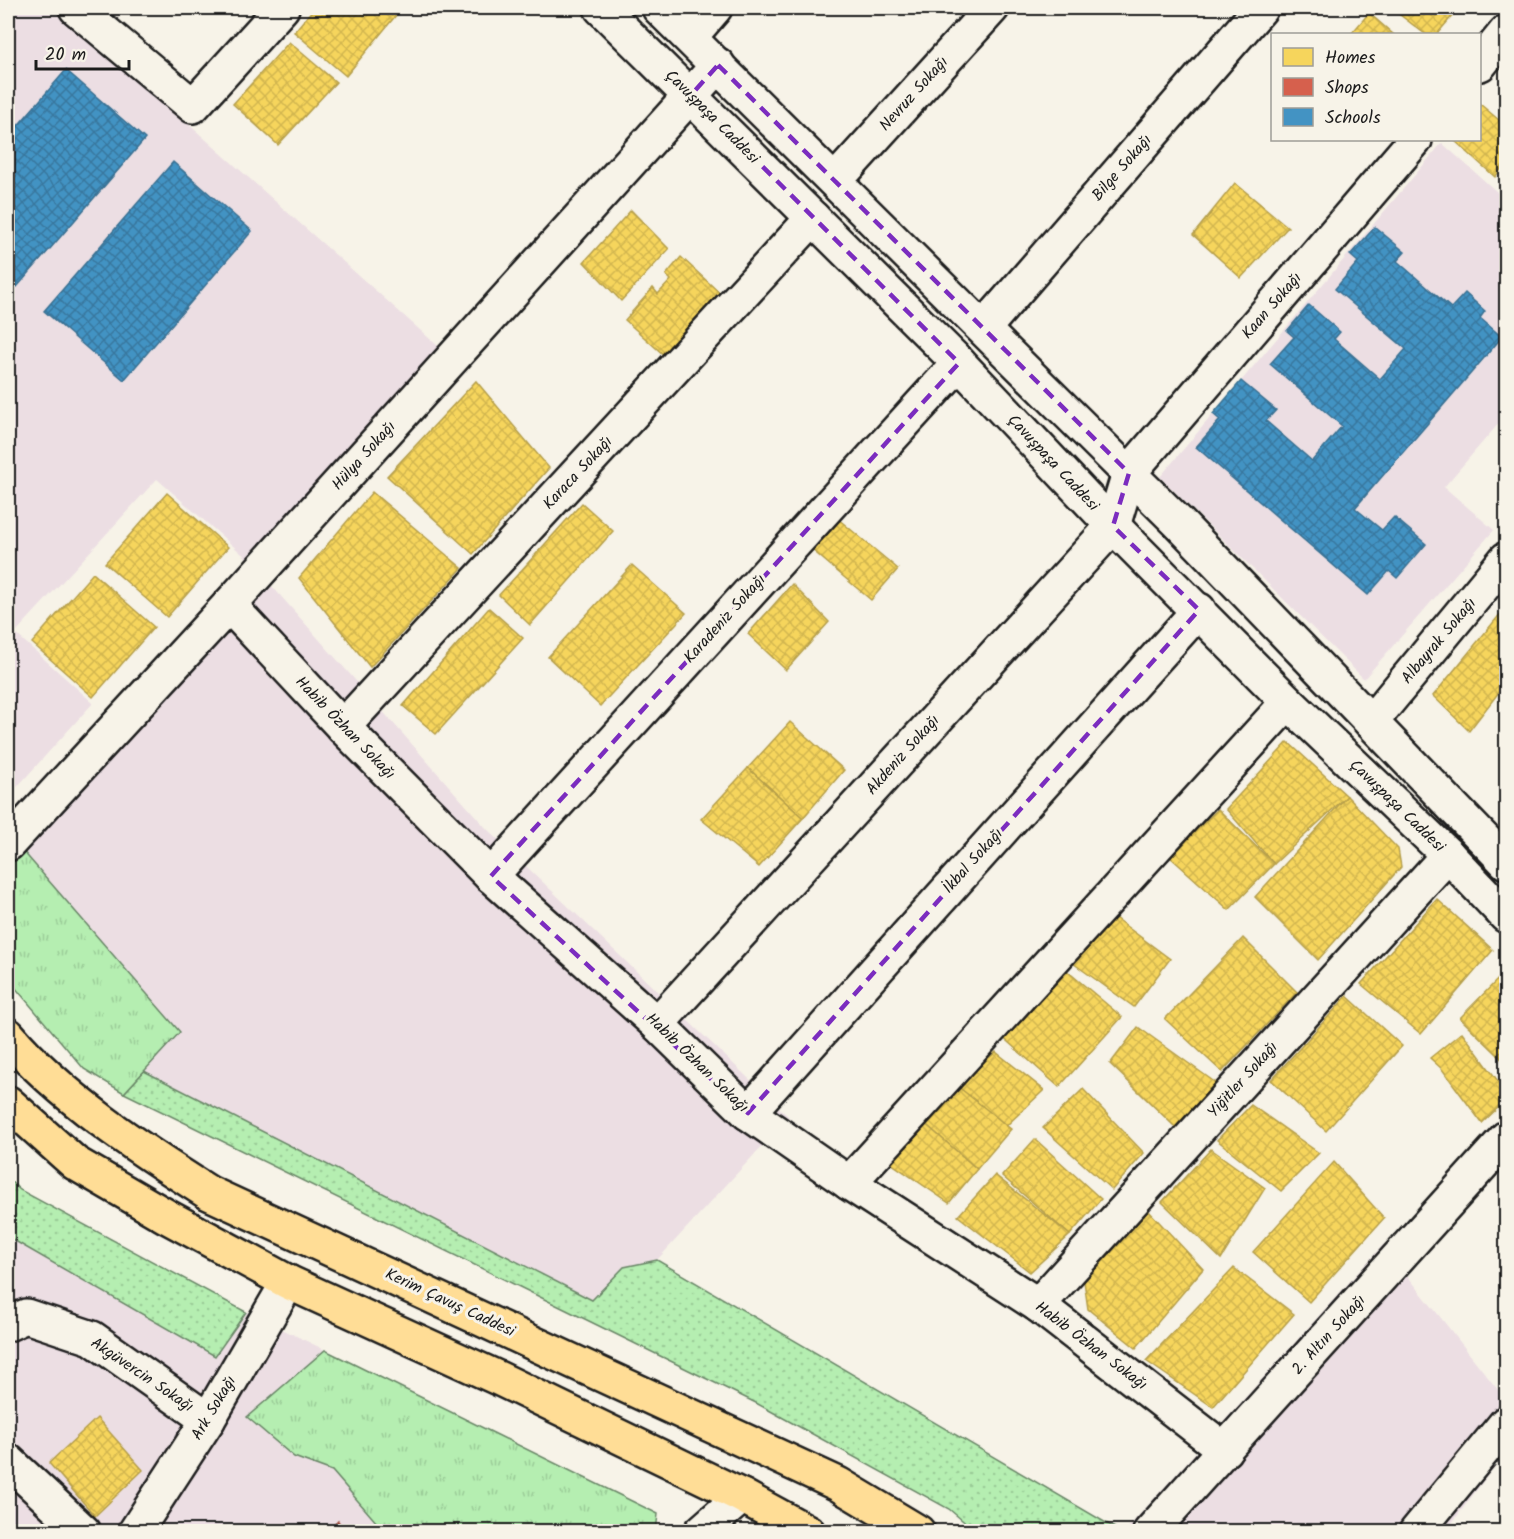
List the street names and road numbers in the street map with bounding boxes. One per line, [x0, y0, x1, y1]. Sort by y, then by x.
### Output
street label: Nevruz Sokağı [873, 51, 955, 137]
street label: Çavuşpaşa Caddesi [659, 64, 766, 171]
street label: Bilge Sokağı [1086, 129, 1158, 207]
street label: Kaan Sokağı [1236, 267, 1308, 345]
street label: Çavuşpaşa Caddesi [1001, 409, 1106, 518]
street label: Hülya Sokağı [326, 416, 402, 496]
street label: Karaca Sokağı [537, 430, 619, 516]
street label: Karadeniz Sokağı [678, 569, 772, 669]
street label: Albayrak Sokağı [1395, 592, 1483, 690]
street label: Habib Özhan Sokağı [289, 671, 401, 785]
street label: Akdeniz Sokağı [860, 709, 946, 801]
street label: Çavuşpaşa Caddesi [1343, 754, 1452, 859]
street label: İkbal Sokağı [937, 822, 1009, 900]
street label: Habib Özhan Sokağı [640, 1007, 754, 1119]
street label: Yiğitler Sokağı [1202, 1036, 1284, 1124]
street label: Kerim Çavuş Caddesi [381, 1262, 520, 1345]
street label: 2. Altın Sokağı [1286, 1289, 1372, 1381]
street label: Habib Özhan Sokağı [1029, 1295, 1153, 1397]
street label: Akgüvercin Sokağı [85, 1331, 199, 1419]
street label: Ark Sokağı [185, 1371, 243, 1445]

